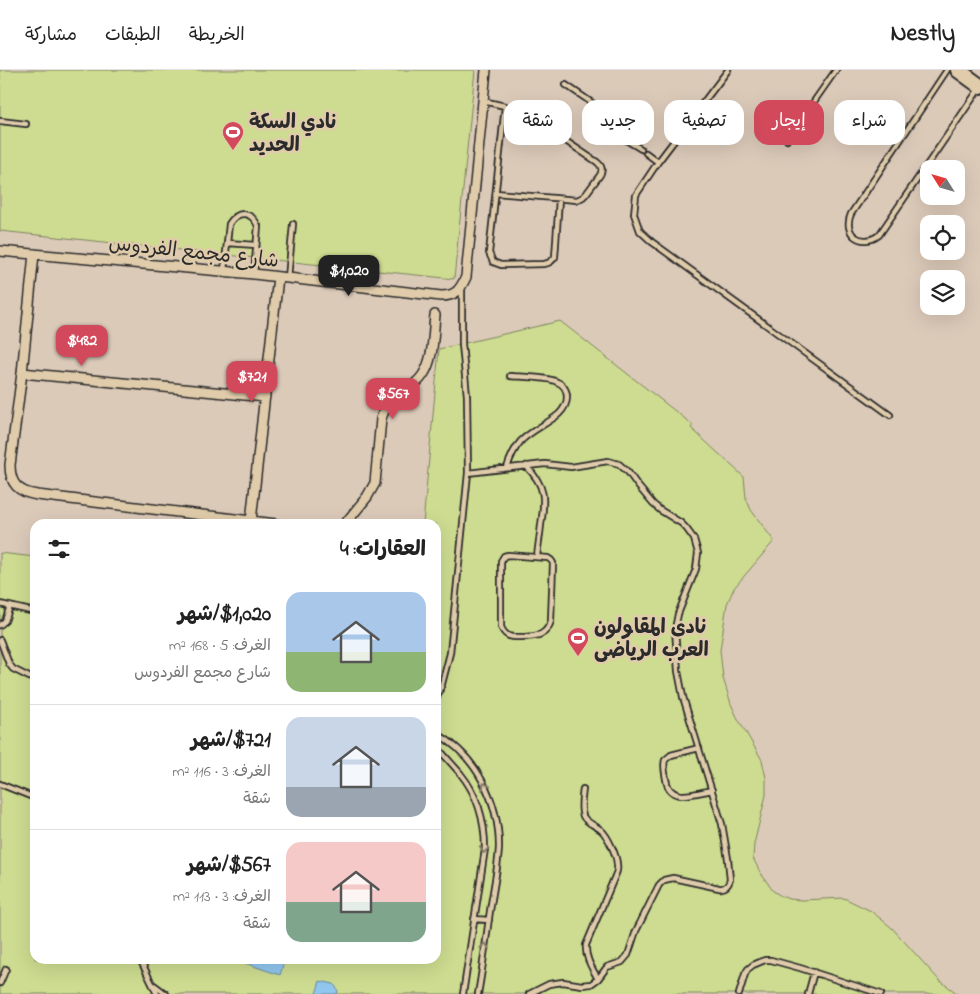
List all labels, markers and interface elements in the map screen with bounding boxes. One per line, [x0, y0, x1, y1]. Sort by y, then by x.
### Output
text: Nestly [890, 17, 955, 52]
text: مشاركة [25, 23, 77, 49]
text: الطبقات [105, 23, 161, 49]
text: الخريطة [189, 23, 245, 49]
chip: شقة [504, 100, 572, 145]
chip: جديد [582, 100, 654, 145]
chip: تصفية [664, 100, 744, 145]
chip: إيجار [754, 100, 824, 145]
chip: شراء [834, 100, 905, 145]
place label: نادي السكة الحديد [249, 109, 336, 161]
sports icon: نادي السكة الحديد [221, 120, 245, 151]
north arrow [920, 160, 965, 205]
map controls [920, 160, 965, 315]
button: locate [920, 215, 965, 260]
street label: شارع مجمع الفردوس [107, 230, 280, 277]
pin: $1,020 [308, 254, 390, 297]
text: $1,020 [329, 259, 369, 283]
button: layers [920, 270, 965, 315]
pin: $482 [52, 324, 112, 367]
text: $482 [67, 329, 97, 353]
pin: $721 [222, 360, 282, 403]
text: $721 [237, 365, 267, 389]
pin: $567 [363, 378, 423, 420]
text: $567 [377, 382, 409, 406]
icon: filters [45, 535, 73, 563]
text: العقارات: 4 [340, 535, 426, 565]
text: $1,020/شهر [178, 600, 271, 630]
icon: home [326, 612, 386, 672]
place label: نادى المقاولون العرب الرياضى [594, 614, 709, 666]
sports icon: نادى المقاولون العرب الرياضى [566, 626, 590, 657]
text: الغرف: 5 · 168 m² [169, 634, 271, 658]
text: شارع مجمع الفردوس [134, 661, 271, 685]
text: $721/شهر [191, 726, 271, 756]
icon: home [326, 737, 386, 797]
text: الغرف: 3 · 116 m² [172, 760, 271, 784]
one-way arrow [481, 783, 491, 792]
text: شقة [243, 787, 271, 811]
one-way arrow [479, 846, 490, 854]
text: $567/شهر [187, 851, 271, 881]
icon: home [326, 862, 386, 922]
text: الغرف: 3 · 113 m² [173, 885, 271, 909]
text: شقة [243, 912, 271, 936]
one-way arrow [479, 941, 490, 949]

